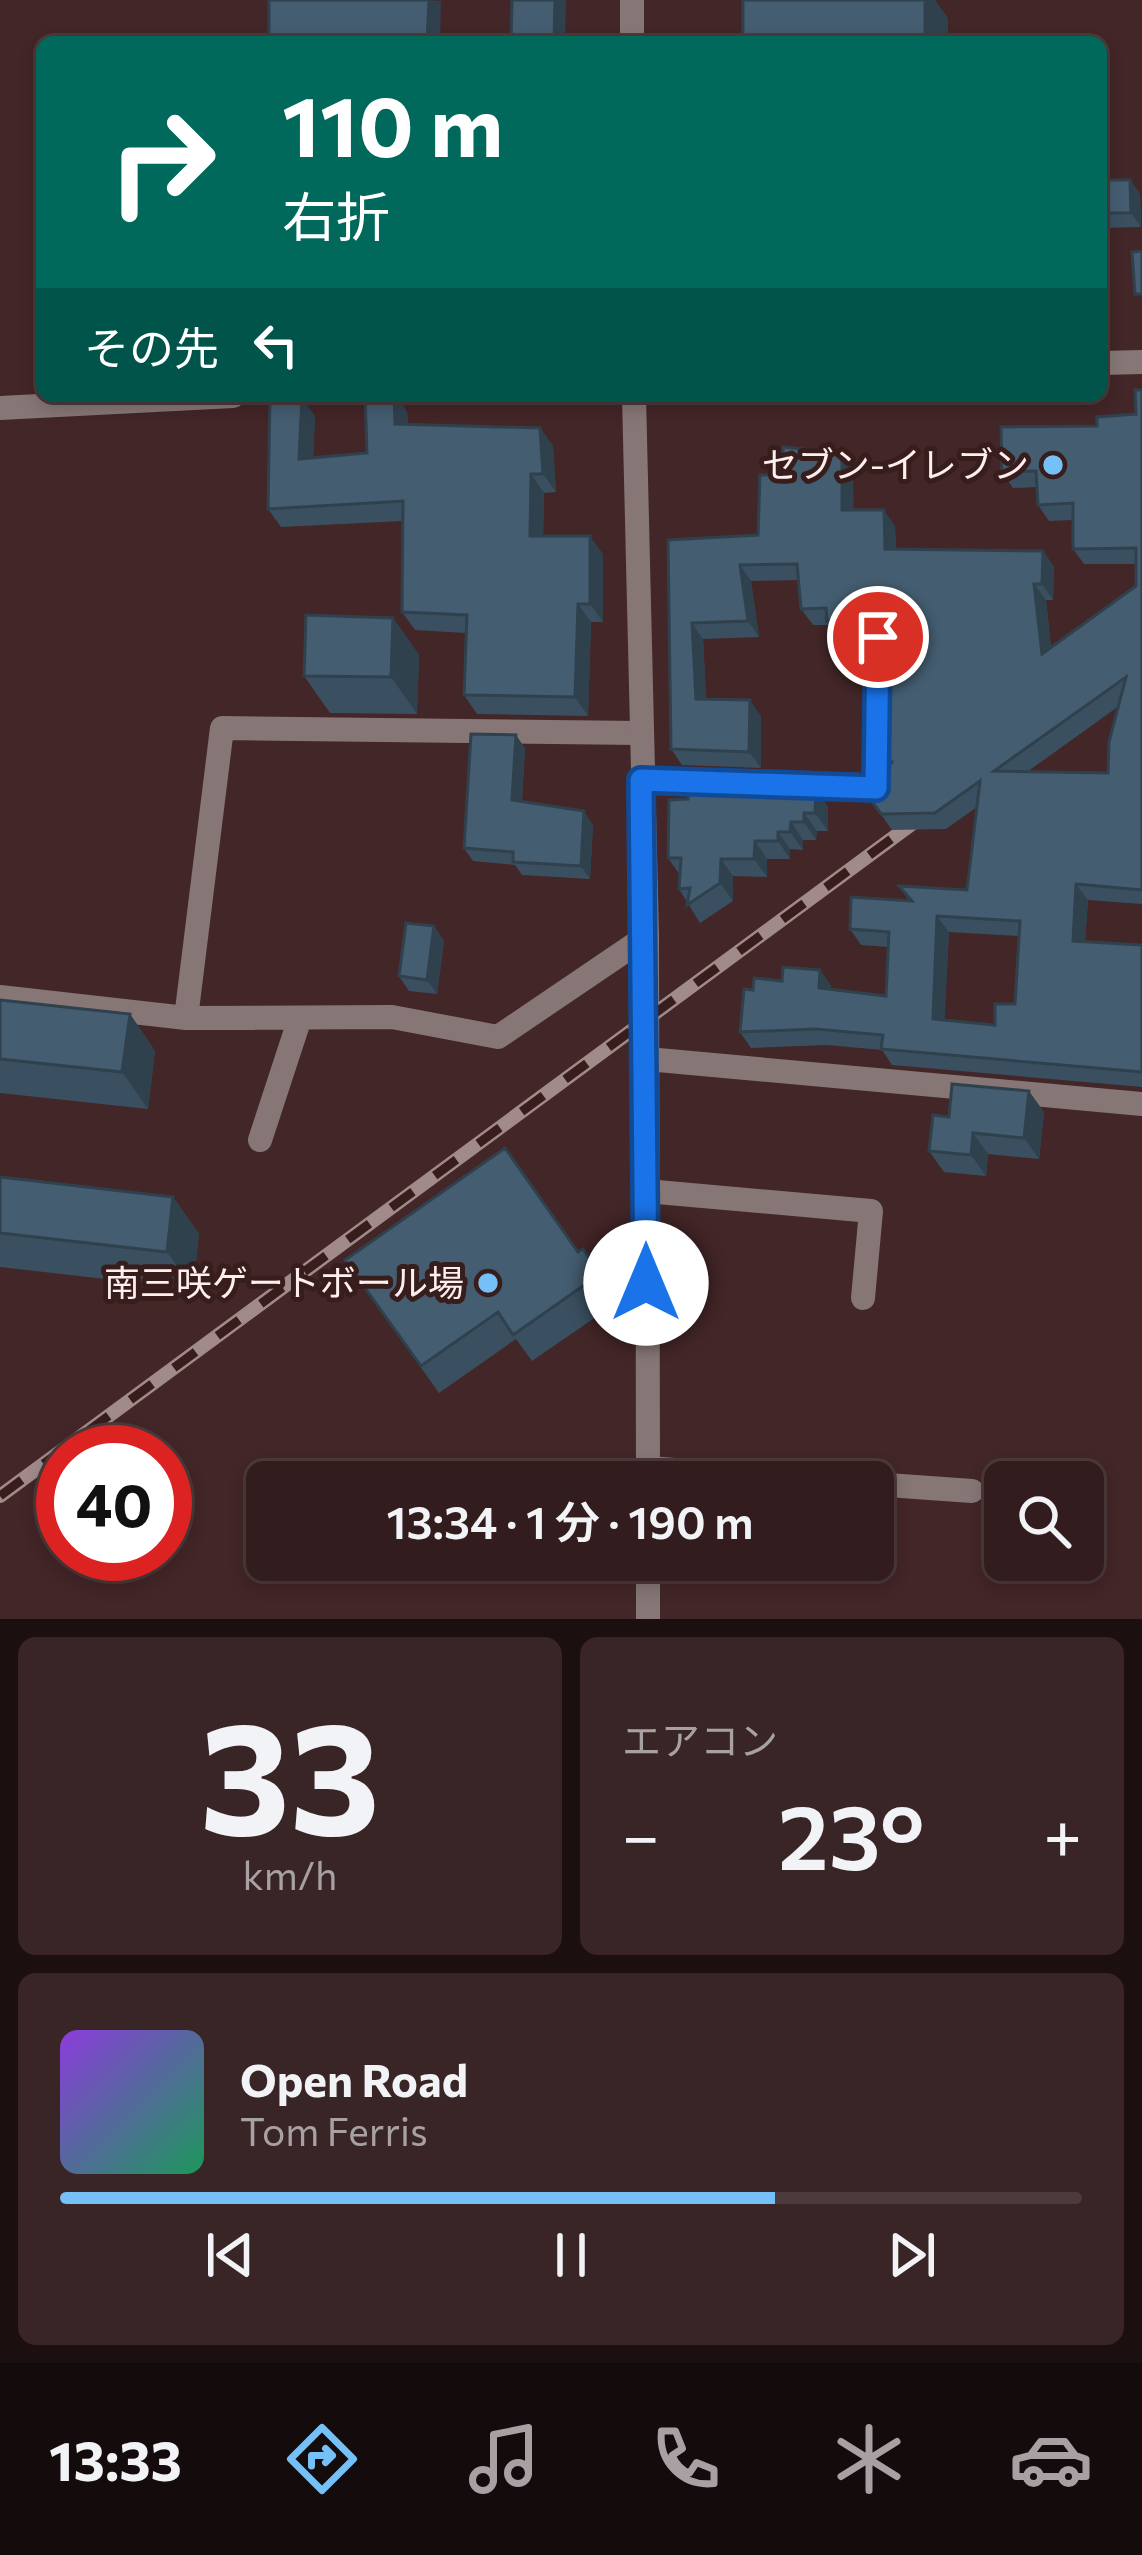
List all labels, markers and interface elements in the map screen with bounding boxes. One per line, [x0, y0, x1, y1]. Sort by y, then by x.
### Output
text: 110 m [282, 72, 503, 174]
icon: right [84, 84, 240, 240]
text: 右折 [282, 182, 390, 248]
icon: left [243, 312, 309, 378]
text: その先 [84, 319, 219, 374]
place label: セブン-イレブン [762, 441, 1029, 485]
marker: セブン-イレブン [1040, 452, 1066, 478]
pin [827, 586, 929, 688]
icon: arrive [845, 604, 911, 670]
position arrow [583, 1220, 709, 1346]
place label: 南三咲ゲートボール場 [104, 1259, 464, 1303]
marker: 南三咲ゲートボール場 [475, 1270, 501, 1296]
speed limit sign: 40 [36, 1425, 192, 1581]
map controls [984, 1461, 1104, 1581]
button: search [984, 1461, 1104, 1581]
text: 13:34 · 1 分 · 190 m [386, 1493, 754, 1548]
text: 33 [200, 1676, 380, 1867]
text: エアコン [622, 1715, 778, 1763]
text: 23° [778, 1778, 925, 1889]
text: − [622, 1793, 660, 1874]
text: + [1043, 1793, 1082, 1874]
text: km/h [243, 1850, 337, 1898]
text: Open Road [240, 2051, 468, 2106]
text: Tom Ferris [240, 2106, 428, 2154]
icon: previous [197, 2222, 263, 2288]
icon: pause [538, 2222, 604, 2288]
icon: next [879, 2222, 945, 2288]
icon: directions [280, 2417, 364, 2501]
icon: music [462, 2417, 546, 2501]
icon: phone [644, 2417, 728, 2501]
icon: climate [827, 2417, 911, 2501]
icon: car [1009, 2417, 1093, 2501]
text: 13:33 [49, 2426, 182, 2492]

